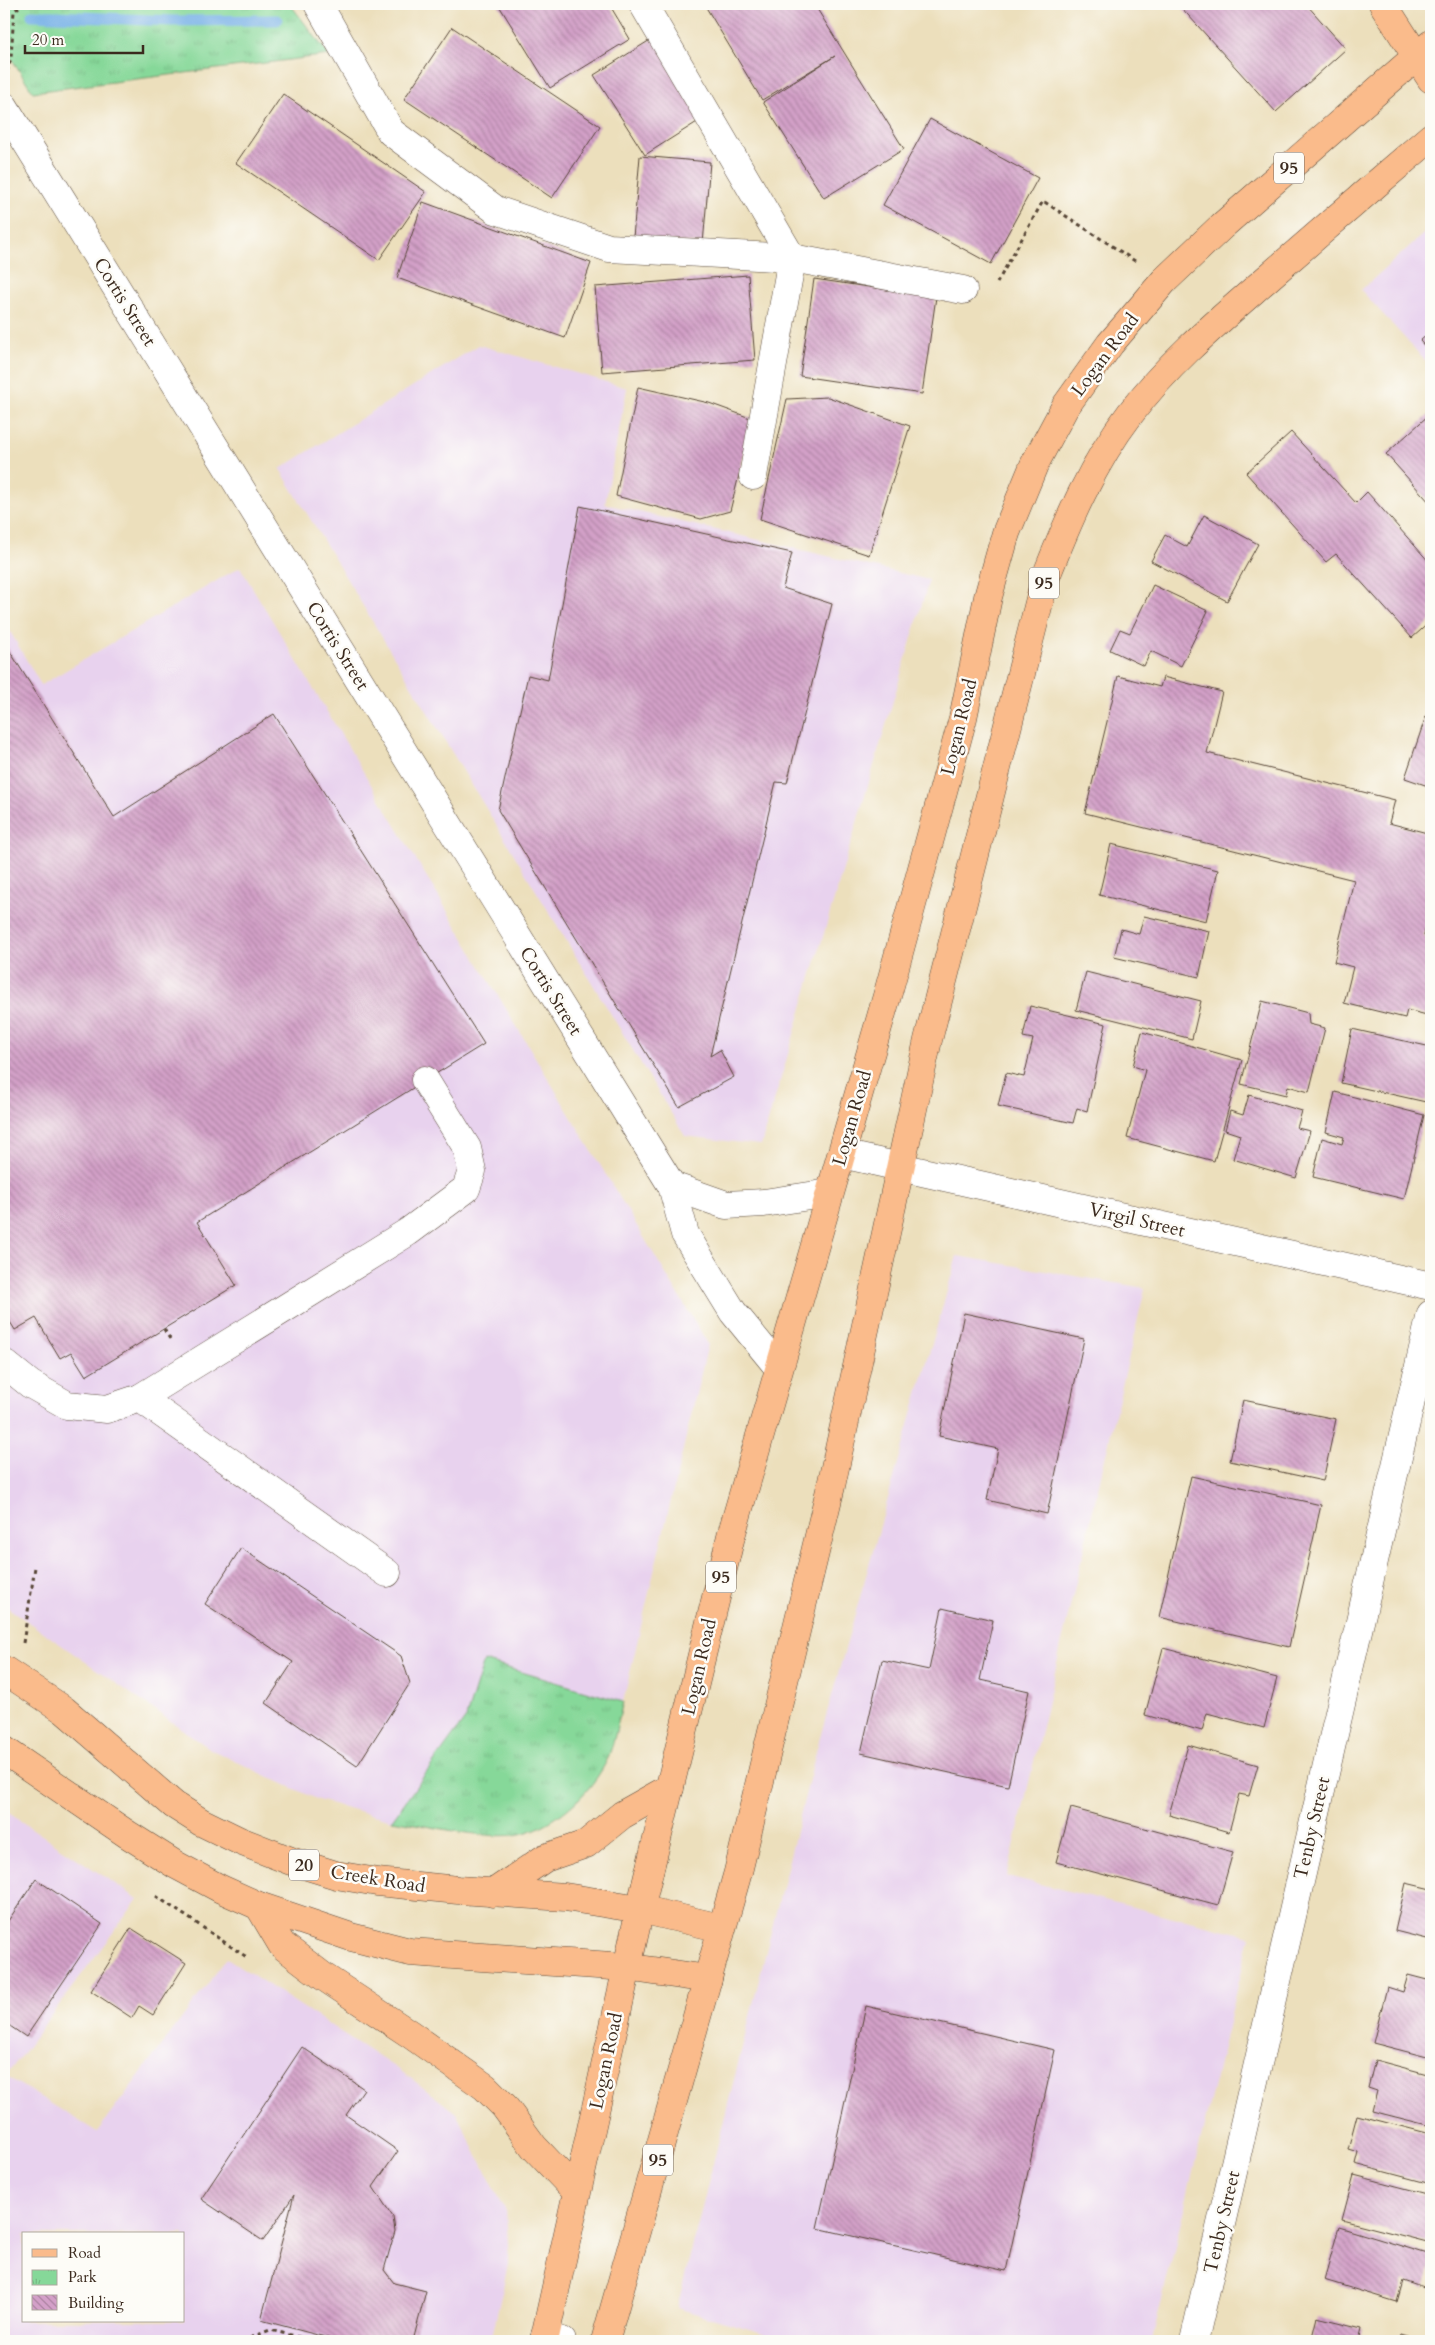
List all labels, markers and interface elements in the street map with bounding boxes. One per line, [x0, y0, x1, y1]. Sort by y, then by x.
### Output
scale bar [25, 22, 142, 54]
text: 20 m [32, 30, 64, 50]
road number: 95 [1274, 152, 1304, 184]
street label: Cortis Street [87, 253, 163, 351]
street label: Logan Road [1065, 308, 1145, 402]
road number: 95 [1029, 568, 1059, 598]
street label: Cortis Street [300, 597, 376, 695]
street label: Logan Road [934, 676, 984, 778]
street label: Cortis Street [513, 942, 589, 1040]
street label: Logan Road [826, 1067, 878, 1169]
street label: Virgil Street [1086, 1196, 1188, 1244]
road number: 95 [706, 1561, 736, 1592]
street label: Logan Road [675, 1616, 723, 1718]
street label: Tenby Street [1288, 1774, 1336, 1882]
road number: 20 [289, 1850, 319, 1880]
street label: Creek Road [329, 1859, 427, 1899]
street label: Logan Road [583, 2010, 629, 2112]
road number: 95 [643, 2144, 673, 2176]
street label: Tenby Street [1198, 2168, 1246, 2276]
legend [22, 2232, 185, 2322]
text: Road [68, 2243, 101, 2263]
text: Park [68, 2267, 97, 2287]
text: Building [68, 2293, 124, 2313]

